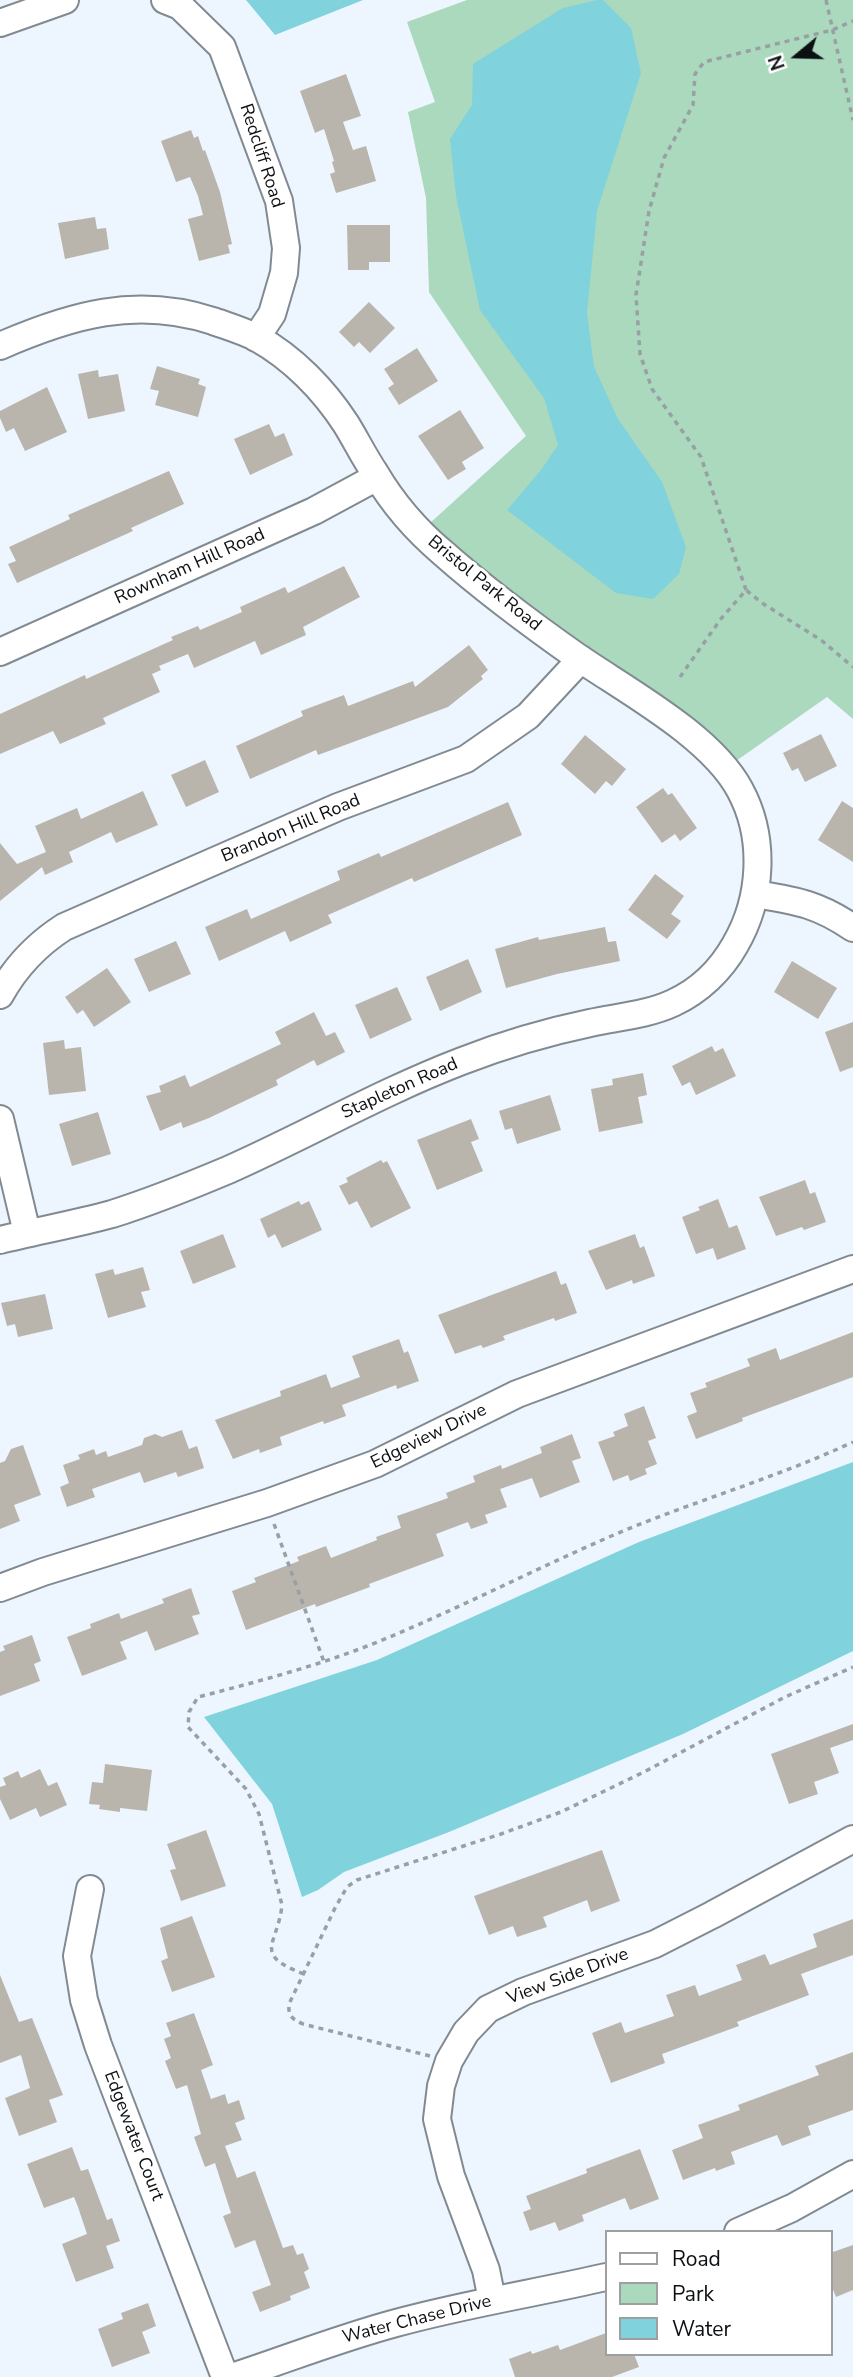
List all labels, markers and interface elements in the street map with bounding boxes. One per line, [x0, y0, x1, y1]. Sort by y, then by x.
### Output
north arrow [762, 21, 832, 91]
text: N [763, 52, 792, 74]
street label: Redcliff Road [234, 101, 288, 211]
street label: Rownham Hill Road [112, 524, 268, 610]
street label: Bristol Park Road [423, 532, 545, 636]
street label: Brandon Hill Road [218, 790, 364, 868]
street label: Stapleton Road [338, 1054, 462, 1124]
street label: Edgeview Drive [368, 1400, 490, 1474]
street label: View Side Drive [504, 1944, 632, 2010]
street label: Edgewater Court [98, 2068, 168, 2204]
legend [604, 2230, 832, 2356]
text: Road [672, 2245, 721, 2273]
text: Park [672, 2280, 714, 2308]
street label: Water Chase Drive [340, 2291, 494, 2349]
text: Water [672, 2315, 731, 2343]

